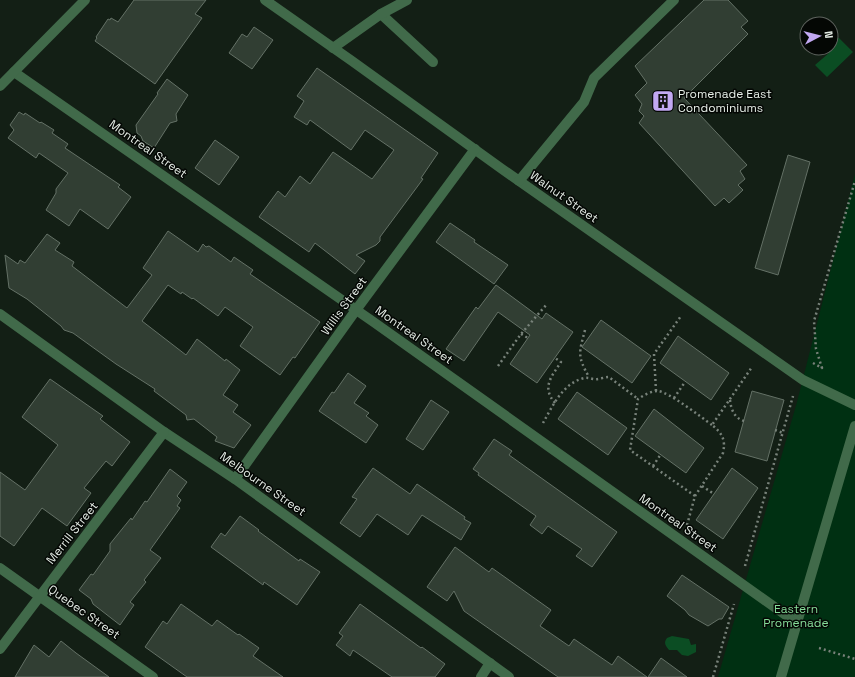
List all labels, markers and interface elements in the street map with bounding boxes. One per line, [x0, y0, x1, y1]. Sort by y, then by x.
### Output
north arrow [799, 16, 839, 56]
text: N [822, 30, 836, 39]
place label: Promenade East Condominiums [678, 86, 772, 116]
building icon: Promenade East Condominiums [650, 88, 676, 114]
street label: Montreal Street [106, 116, 190, 182]
street label: Walnut Street [527, 167, 601, 227]
street label: Willis Street [317, 274, 371, 338]
street label: Montreal Street [372, 302, 456, 368]
street label: Melbourne Street [217, 448, 309, 520]
street label: Montreal Street [636, 490, 720, 556]
street label: Merrill Street [43, 498, 101, 568]
street label: Quebec Street [45, 581, 123, 643]
park label: Eastern Promenade [763, 601, 829, 631]

